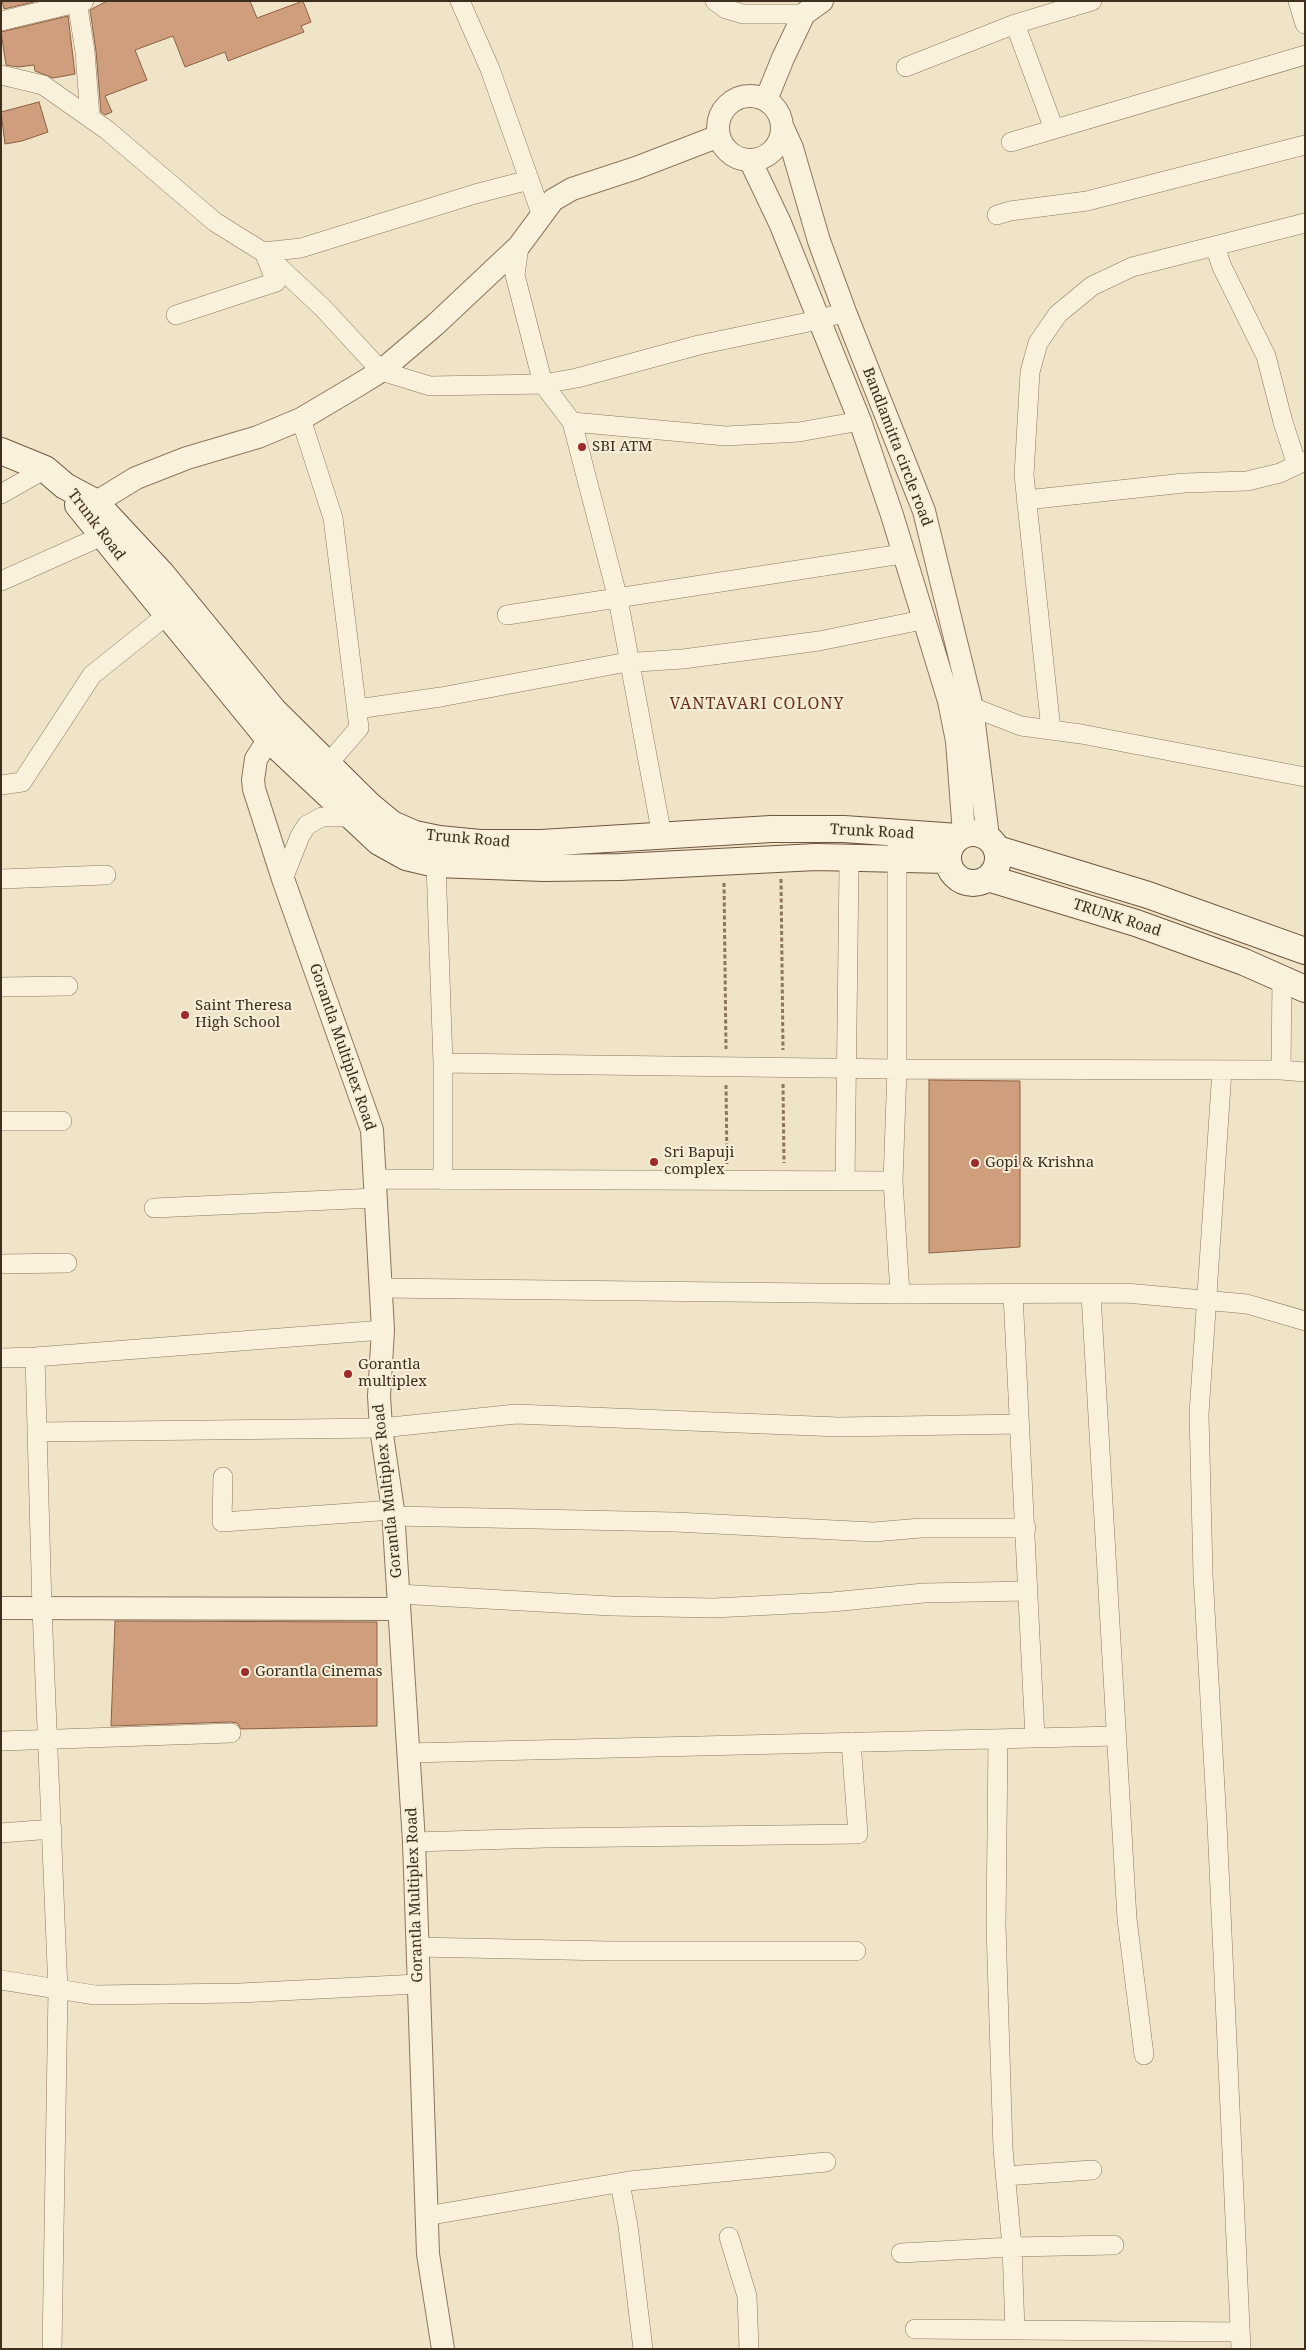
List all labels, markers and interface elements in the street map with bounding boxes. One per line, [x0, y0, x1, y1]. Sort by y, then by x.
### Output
street label: Bandlamitta circle road [858, 365, 936, 529]
place label: SBI ATM [592, 438, 652, 456]
marker: SBI ATM [576, 441, 588, 453]
street label: Trunk Road [63, 486, 129, 564]
district label: VANTAVARI COLONY [668, 694, 846, 714]
street label: Trunk Road [829, 821, 915, 843]
street label: Trunk Road [425, 826, 511, 852]
street label: TRUNK Road [1071, 895, 1163, 941]
street label: Gorantla Multiplex Road [305, 961, 379, 1133]
place label: Saint Theresa High School [195, 997, 292, 1032]
marker: Saint Theresa High School [179, 1009, 191, 1021]
place label: Sri Bapuji complex [664, 1144, 734, 1179]
place label: Gopi & Krishna [985, 1154, 1094, 1172]
marker: Sri Bapuji complex [648, 1156, 660, 1168]
marker: Gopi & Krishna [969, 1157, 981, 1169]
place label: Gorantla multiplex [358, 1356, 427, 1391]
marker: Gorantla multiplex [342, 1368, 354, 1380]
street label: Gorantla Multiplex Road [370, 1403, 406, 1579]
place label: Gorantla Cinemas [255, 1663, 383, 1681]
marker: Gorantla Cinemas [239, 1666, 251, 1678]
street label: Gorantla Multiplex Road [403, 1807, 427, 1983]

